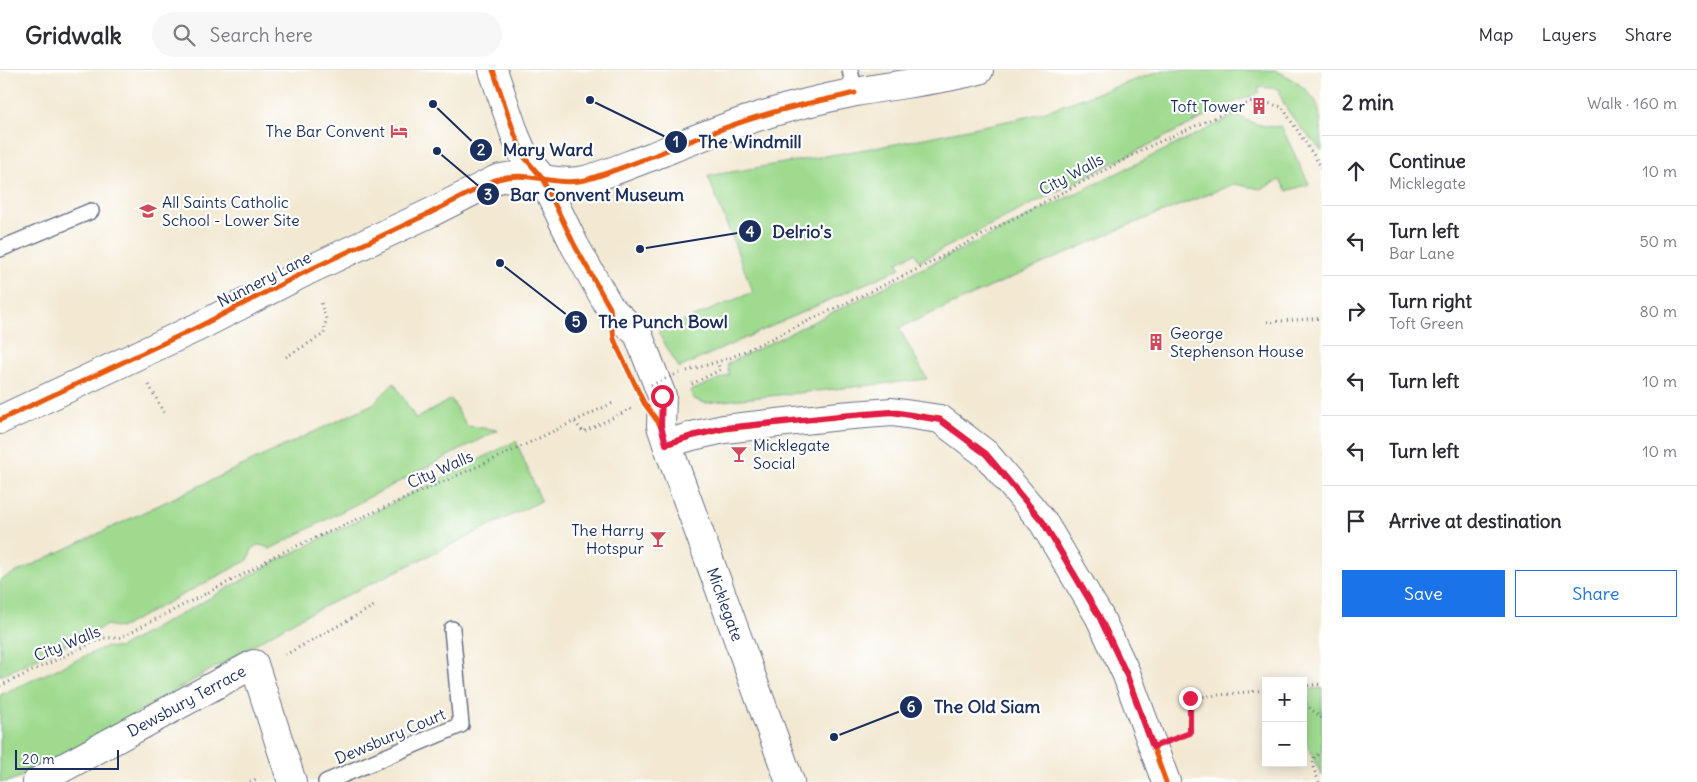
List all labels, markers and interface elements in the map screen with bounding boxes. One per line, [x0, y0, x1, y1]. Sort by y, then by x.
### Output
search box [152, 12, 502, 57]
text: Gridwalk [25, 20, 122, 50]
icon: search [170, 21, 198, 49]
text: Search here [210, 23, 313, 47]
text: Map [1478, 23, 1513, 46]
text: Layers [1541, 23, 1597, 46]
text: Share [1625, 23, 1672, 46]
text: 2 min [1342, 89, 1394, 116]
text: Walk · 160 m [1587, 93, 1677, 113]
place label: Toft Tower [1170, 96, 1245, 116]
building icon: Toft Tower [1249, 96, 1269, 116]
place label: The Bar Convent [266, 121, 386, 141]
hotel icon: The Bar Convent [389, 121, 409, 141]
callout: The Windmill [663, 125, 811, 158]
text: The Windmill [698, 130, 802, 153]
text: 1 [673, 132, 679, 151]
callout: Mary Ward [468, 133, 604, 166]
text: Mary Ward [503, 138, 594, 161]
text: 2 [477, 140, 485, 159]
street label: City Walls [1035, 149, 1107, 199]
text: Continue [1389, 149, 1466, 173]
icon: ahead [1342, 157, 1370, 185]
text: 10 m [1642, 161, 1677, 181]
text: Micklegate [1389, 173, 1466, 193]
callout: Bar Convent Museum [475, 178, 694, 211]
text: Bar Convent Museum [510, 183, 684, 206]
text: 3 [484, 185, 492, 204]
place label: All Saints Catholic School - Lower Site [162, 192, 300, 230]
school or university icon: All Saints Catholic School - Lower Site [138, 201, 158, 221]
callout: Delrio's [738, 215, 842, 248]
text: Turn left [1389, 219, 1459, 243]
text: Delrio's [772, 220, 832, 243]
text: 4 [746, 222, 755, 241]
icon: left [1342, 227, 1370, 255]
text: 50 m [1639, 231, 1677, 251]
text: Bar Lane [1389, 243, 1455, 263]
street label: Nunnery Lane [214, 247, 314, 311]
text: Turn right [1389, 289, 1472, 313]
icon: right [1342, 297, 1370, 325]
text: 80 m [1639, 301, 1677, 321]
callout: The Punch Bowl [563, 306, 737, 339]
text: The Punch Bowl [598, 310, 728, 333]
text: 5 [572, 312, 581, 331]
text: Toft Green [1389, 313, 1464, 333]
place label: George Stephenson House [1170, 323, 1304, 361]
building icon: George Stephenson House [1146, 332, 1166, 352]
icon: left [1342, 367, 1370, 395]
text: Turn left [1389, 369, 1459, 393]
text: 10 m [1642, 371, 1677, 391]
route start [651, 385, 674, 408]
place label: Micklegate Social [753, 435, 830, 473]
icon: left [1342, 437, 1370, 465]
text: Turn left [1389, 439, 1459, 463]
text: 10 m [1642, 441, 1677, 461]
bar icon: Micklegate Social [729, 444, 749, 464]
street label: City Walls [404, 446, 476, 492]
icon: arrive [1342, 507, 1370, 535]
text: Arrive at destination [1389, 509, 1562, 533]
place label: The Harry Hotspur [571, 520, 644, 558]
bar icon: The Harry Hotspur [648, 529, 668, 549]
street label: Micklegate [703, 565, 748, 644]
button: Save [1342, 570, 1505, 617]
button: Share [1515, 570, 1677, 617]
street label: City Walls [31, 621, 103, 665]
street label: Dewsbury Terrace [124, 661, 249, 741]
map controls [1262, 677, 1307, 767]
button: + [1262, 677, 1307, 722]
route end [1179, 687, 1202, 710]
callout: The Old Siam [899, 690, 1050, 723]
text: The Old Siam [934, 695, 1041, 718]
text: 6 [907, 697, 916, 716]
street label: Dewsbury Court [332, 703, 449, 768]
button: − [1262, 722, 1307, 767]
scale bar [15, 747, 119, 770]
text: 20 m [22, 750, 55, 768]

